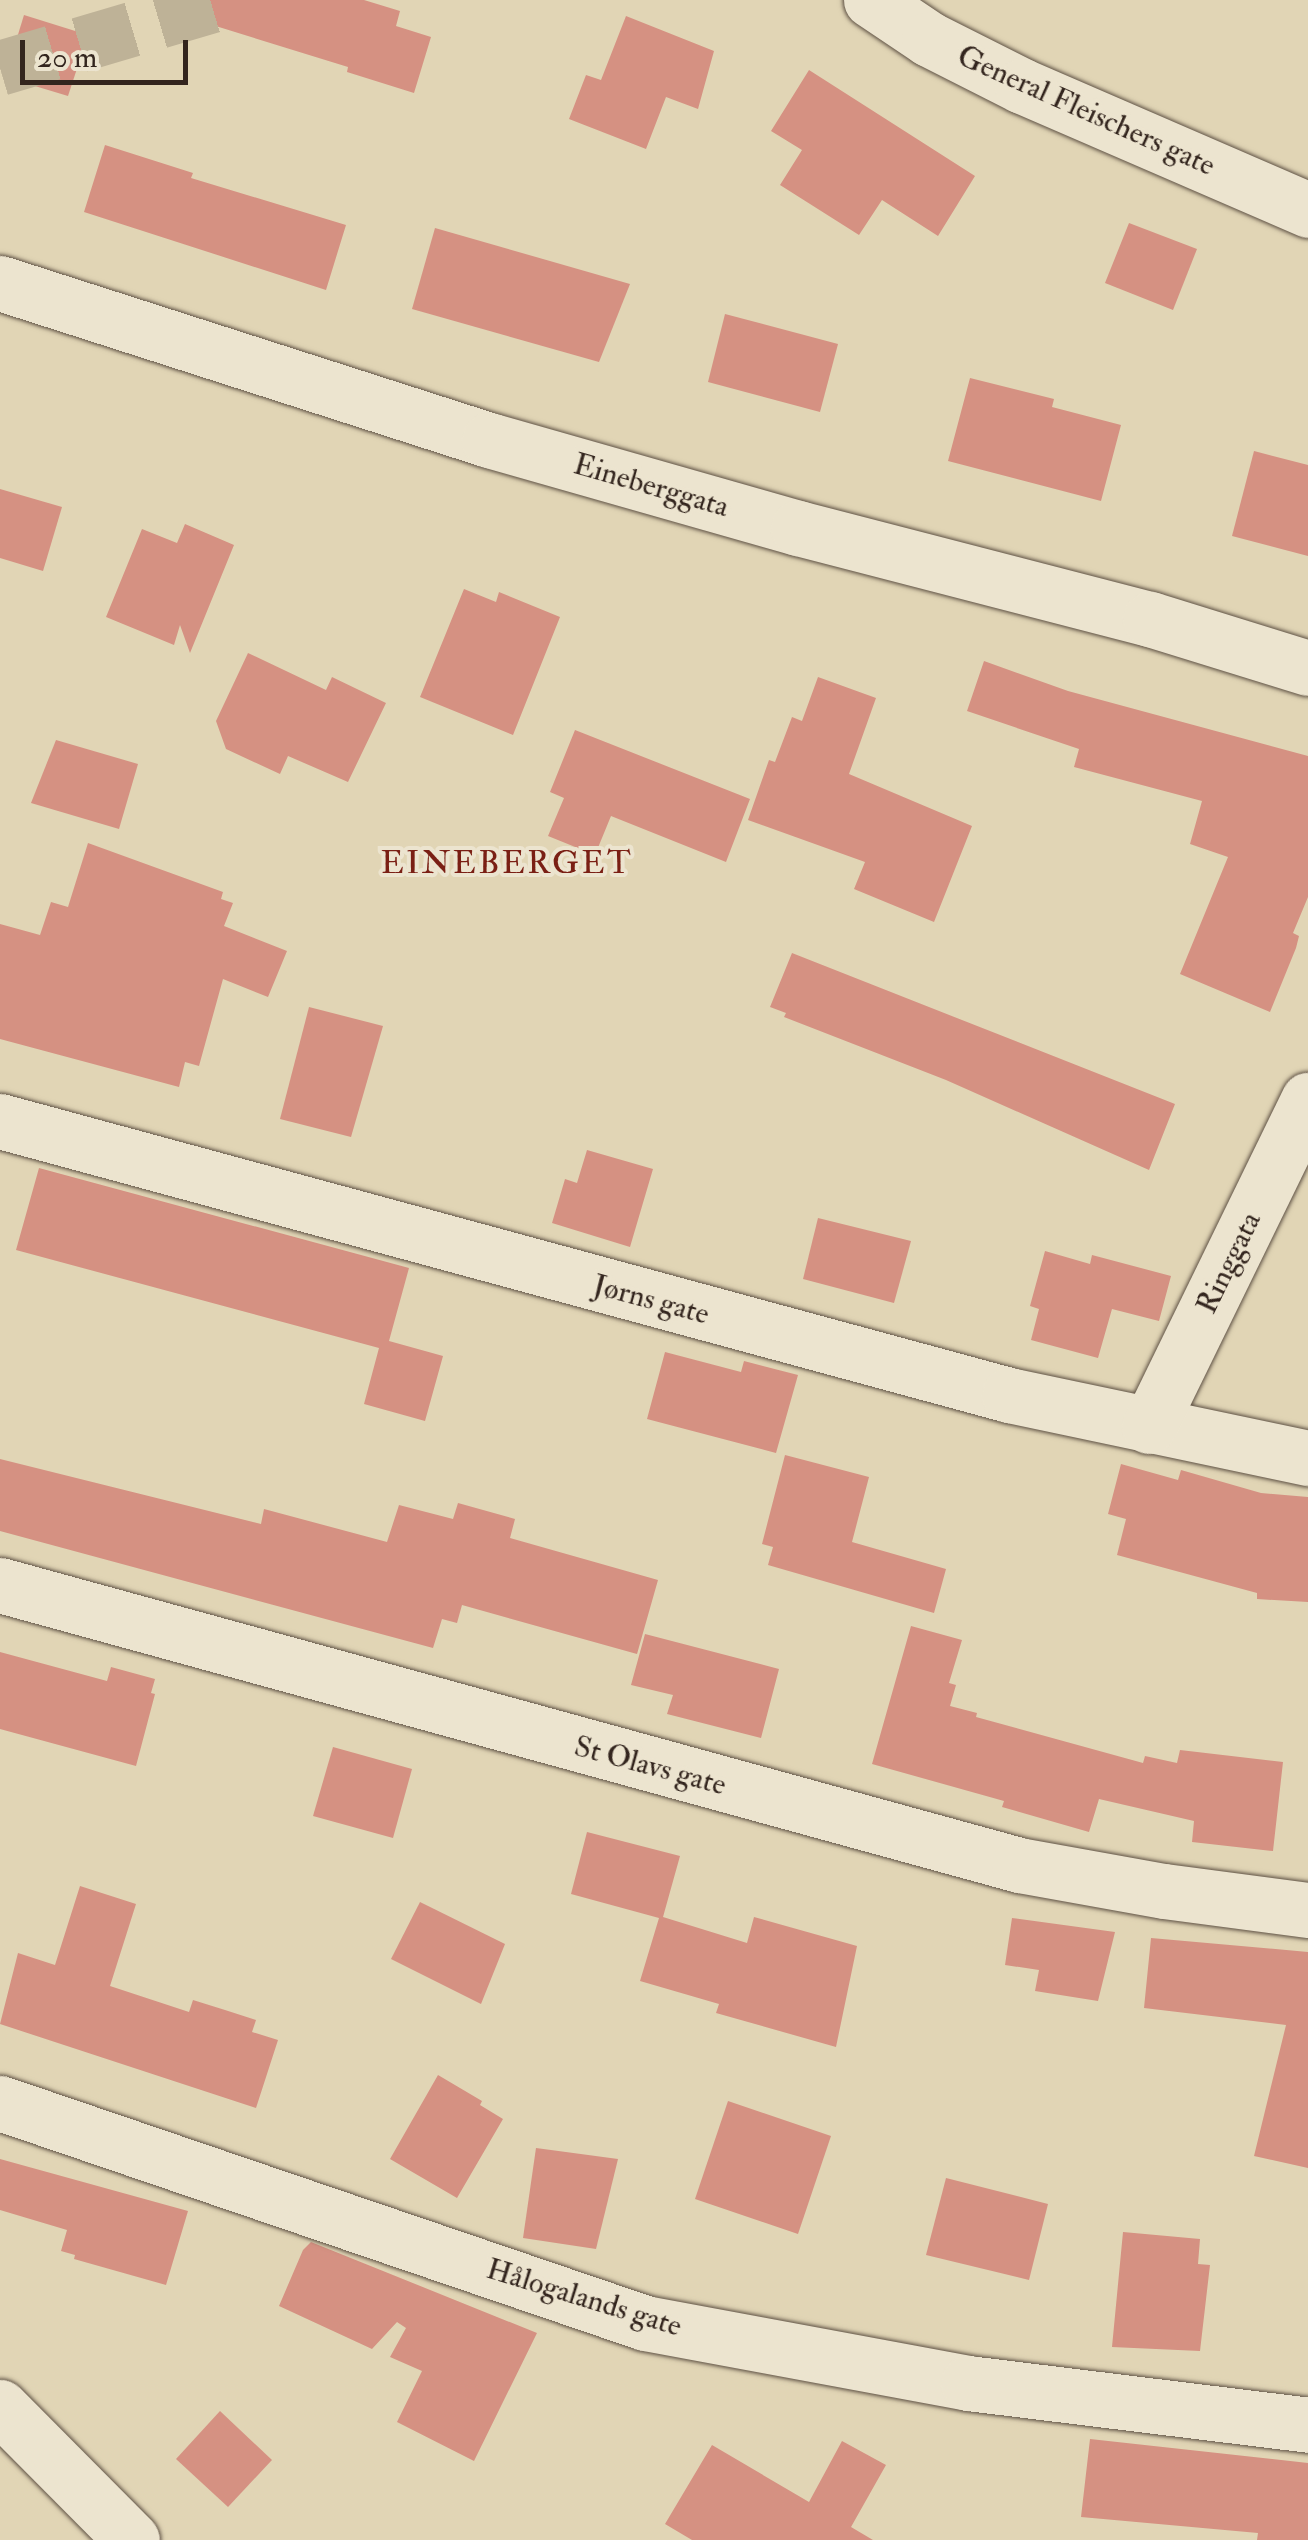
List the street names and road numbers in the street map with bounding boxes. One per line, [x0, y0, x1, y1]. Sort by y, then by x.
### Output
street label: General Fleischers gate [952, 38, 1220, 184]
street label: Eineberggata [569, 447, 733, 525]
street label: Ringgata [1189, 1206, 1269, 1320]
street label: Jørns gate [589, 1267, 713, 1333]
street label: St Olavs gate [570, 1728, 730, 1804]
street label: Hålogalands gate [482, 2251, 686, 2345]

